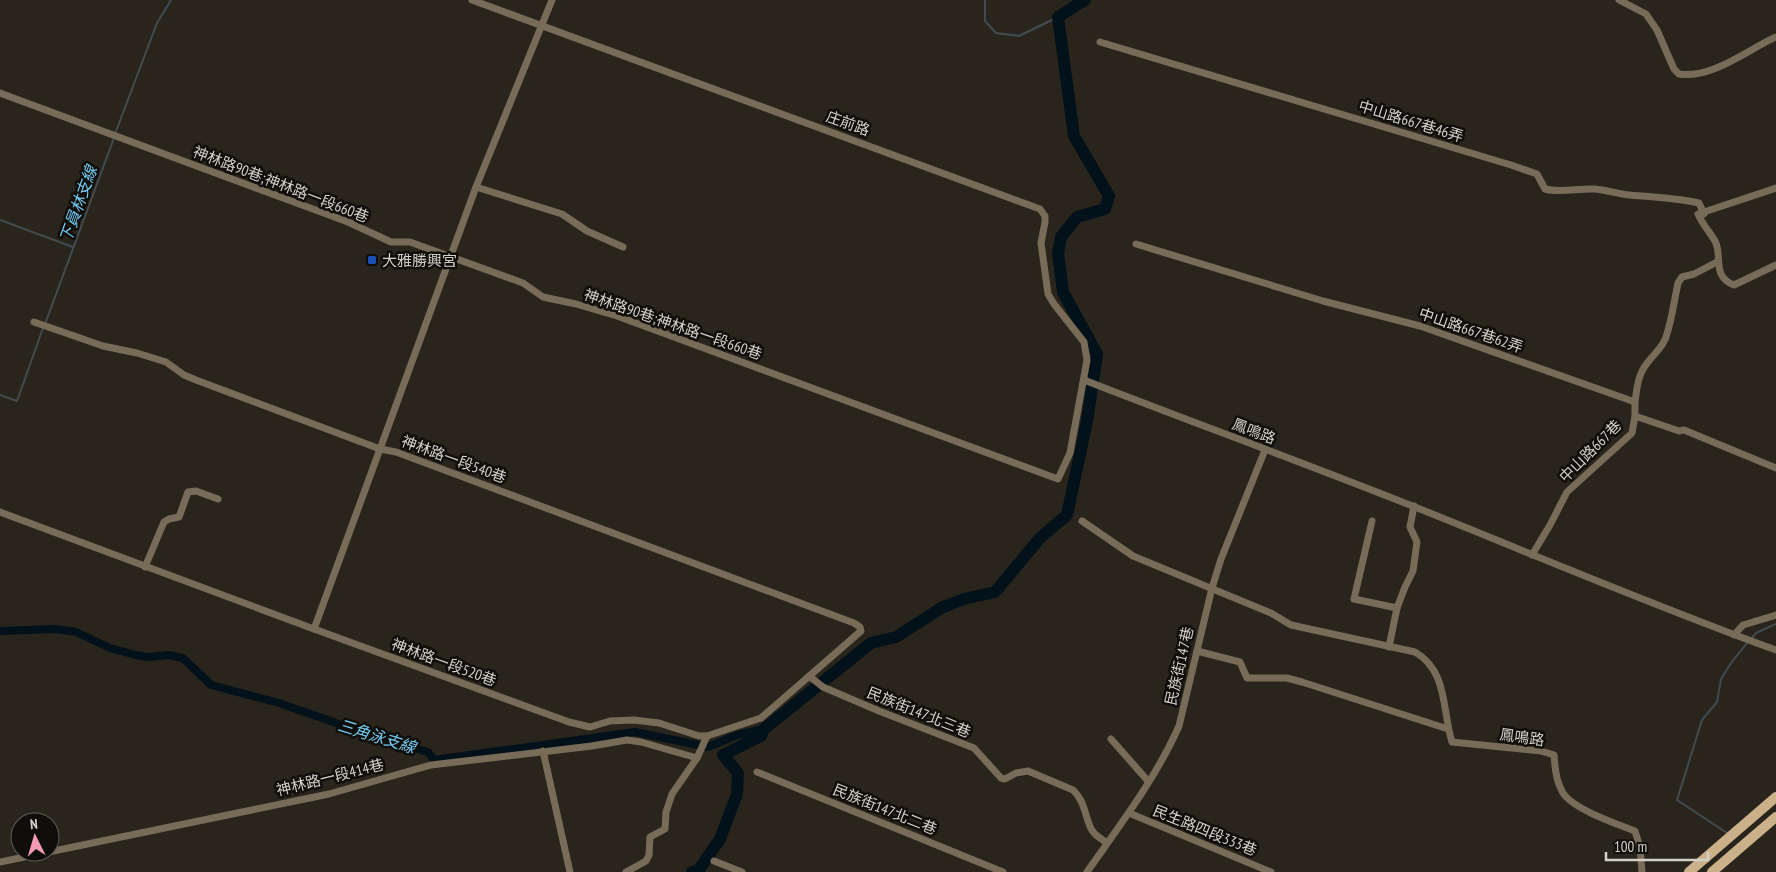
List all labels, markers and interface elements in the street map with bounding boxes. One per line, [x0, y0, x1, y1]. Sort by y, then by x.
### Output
street label: 中山路667巷46弄 [1356, 96, 1466, 146]
street label: 庄前路 [824, 106, 872, 140]
street label: 神林路90巷;神林路一段660巷 [190, 142, 372, 226]
water label: 下員林支線 [55, 161, 102, 245]
place label: 大雅勝興宮 [382, 251, 457, 270]
marker: 大雅勝興宮 [366, 254, 378, 266]
street label: 神林路90巷;神林路一段660巷 [582, 285, 764, 363]
street label: 中山路667巷62弄 [1416, 303, 1526, 357]
street label: 鳳鳴路 [1230, 414, 1278, 448]
street label: 中山路667巷 [1555, 416, 1625, 486]
street label: 神林路一段540巷 [399, 431, 509, 487]
street label: 民族街147巷 [1161, 625, 1197, 707]
street label: 神林路一段520巷 [389, 634, 499, 690]
street label: 民族街147北三巷 [864, 683, 974, 741]
water label: 三角泳支線 [336, 715, 420, 758]
street label: 鳳鳴路 [1498, 724, 1546, 750]
street label: 神林路一段414巷 [274, 754, 386, 800]
street label: 民族街147北二巷 [830, 780, 940, 838]
street label: 民生路四段333巷 [1150, 801, 1260, 859]
north arrow [10, 812, 60, 862]
text: N [29, 815, 38, 833]
scale bar [1606, 830, 1708, 862]
text: 100 m [1614, 837, 1647, 856]

